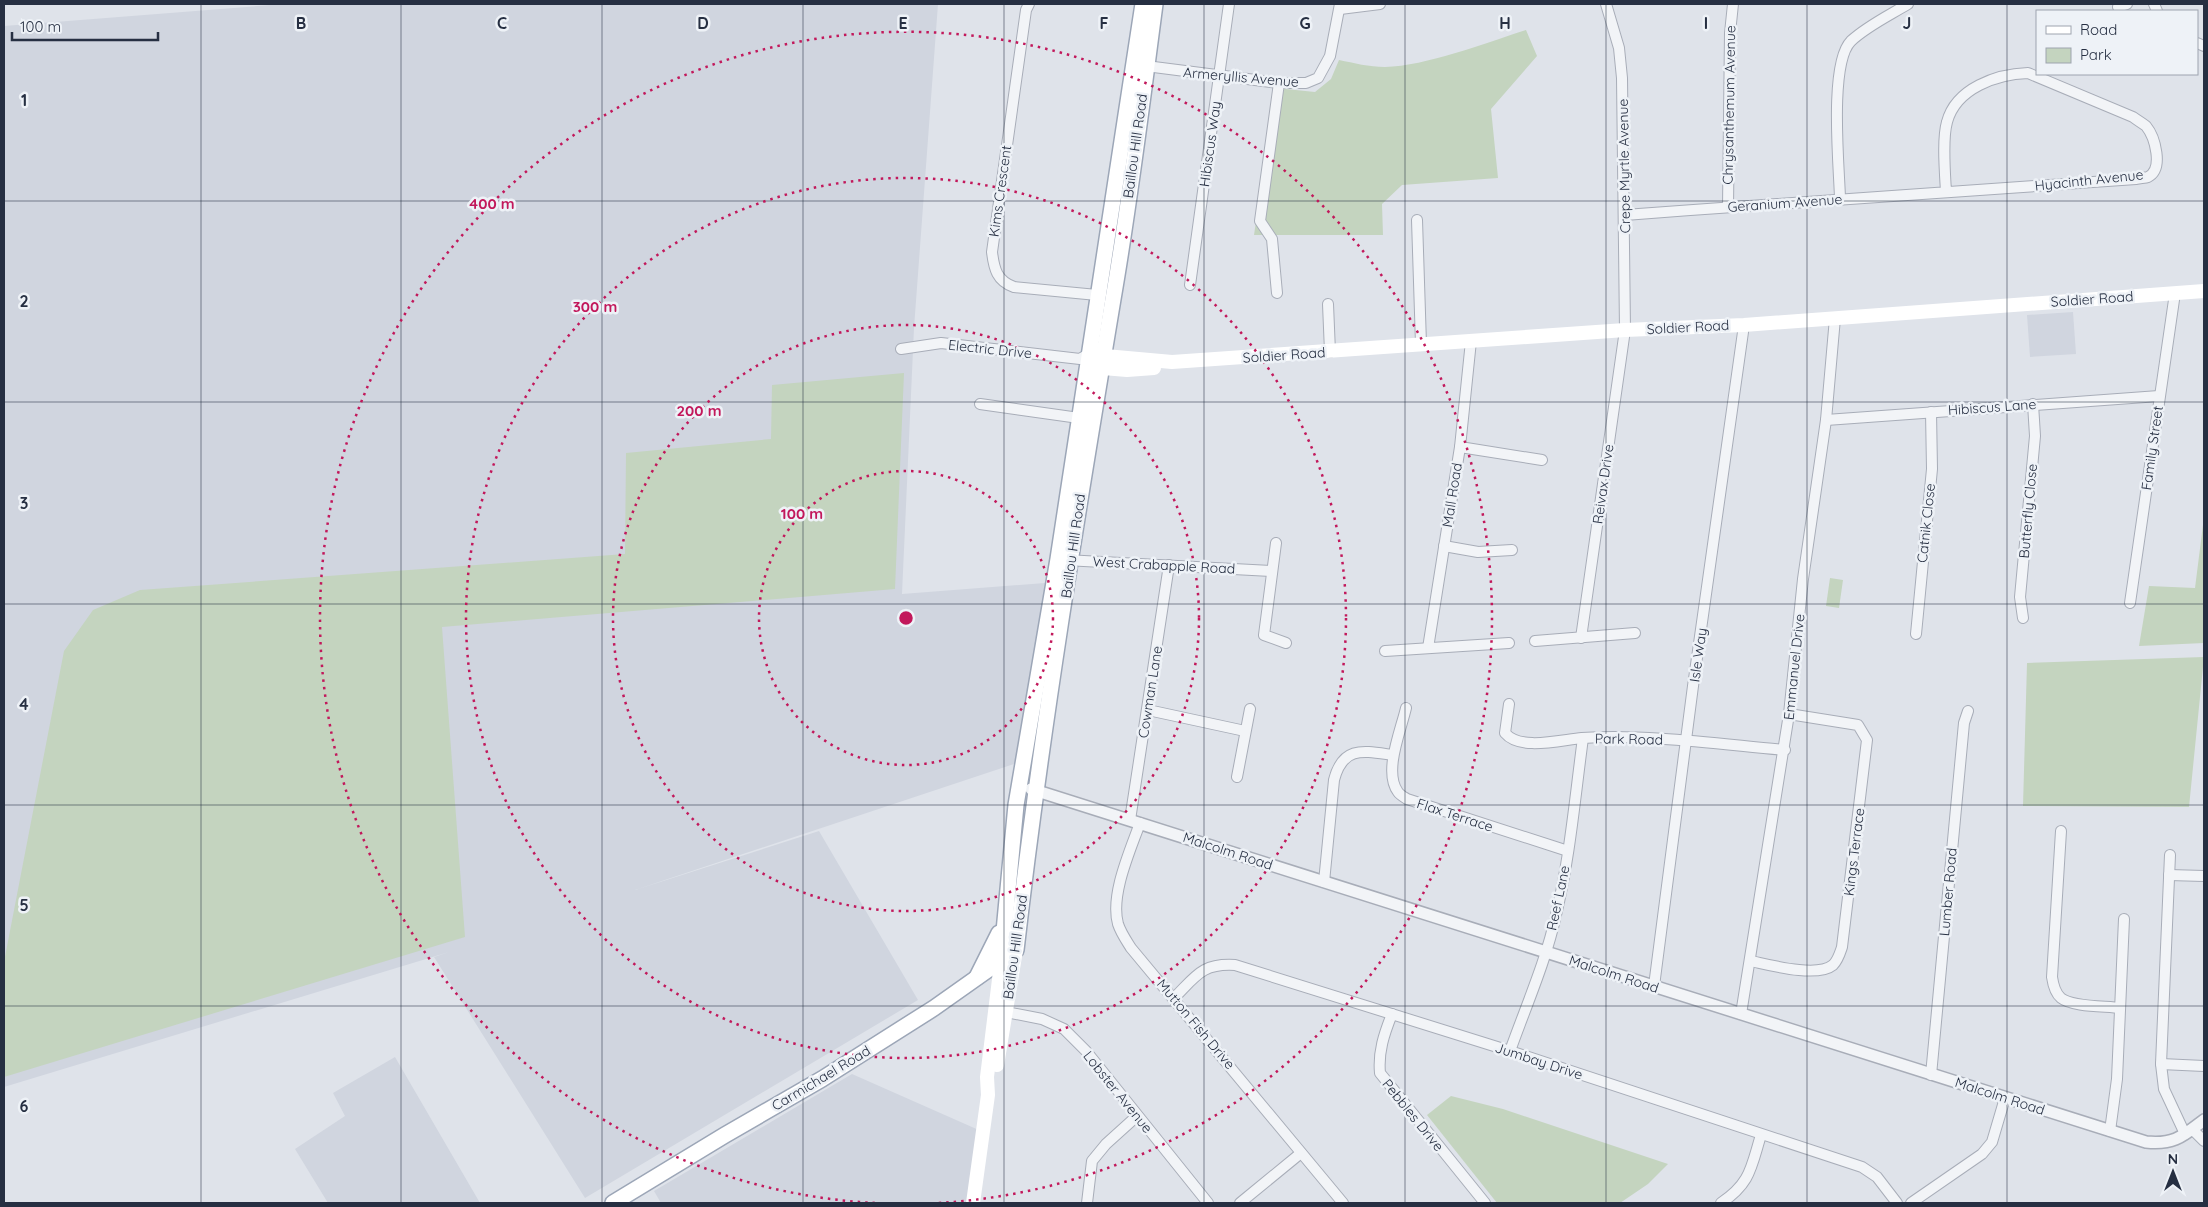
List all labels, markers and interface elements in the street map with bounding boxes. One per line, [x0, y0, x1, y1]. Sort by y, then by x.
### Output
scale bar [12, 10, 159, 42]
legend [2036, 10, 2198, 75]
text: B [296, 13, 306, 33]
text: C [497, 13, 507, 33]
text: D [697, 13, 709, 33]
text: E [898, 13, 908, 33]
text: F [1100, 13, 1109, 33]
text: G [1299, 13, 1311, 33]
text: H [1499, 13, 1511, 33]
text: I [1704, 13, 1708, 33]
text: J [1903, 13, 1911, 33]
text: 100 m [20, 17, 61, 36]
text: Road [2080, 20, 2117, 39]
street label: Chrysanthemum Avenue [1719, 25, 1739, 185]
text: Park [2080, 45, 2112, 64]
street label: Armeryllis Avenue [1182, 63, 1300, 91]
text: 1 [21, 90, 27, 110]
street label: Baillou Hill Road [1119, 93, 1151, 199]
street label: Crepe Myrtle Avenue [1614, 98, 1634, 234]
street label: Hibiscus Way [1195, 100, 1225, 188]
street label: Kims Crescent [985, 144, 1015, 238]
street label: Hyacinth Avenue [2034, 165, 2144, 195]
street label: Geranium Avenue [1727, 190, 1843, 216]
text: 400 m [469, 194, 515, 213]
street label: Soldier Road [2050, 287, 2134, 311]
text: 2 [19, 291, 29, 311]
text: 300 m [573, 297, 617, 316]
street label: Soldier Road [1646, 316, 1730, 338]
street label: Electric Drive [947, 336, 1033, 362]
street label: Soldier Road [1242, 343, 1326, 367]
street label: Hibiscus Lane [1947, 395, 2037, 419]
text: 200 m [677, 401, 722, 420]
street label: Family Street [2137, 404, 2167, 491]
street label: Reivax Drive [1588, 443, 1618, 525]
street label: Mall Road [1438, 461, 1466, 529]
street label: Butterfly Close [2015, 463, 2041, 559]
street label: Catnik Close [1913, 482, 1939, 564]
text: 3 [20, 493, 28, 513]
street label: Baillou Hill Road [1057, 493, 1089, 599]
text: 100 m [781, 504, 823, 523]
street label: West Crabapple Road [1092, 552, 1236, 578]
centre of rings [897, 609, 915, 627]
street label: Emmanuel Drive [1779, 613, 1809, 721]
street label: Isle Way [1685, 627, 1711, 683]
street label: Cowman Lane [1134, 644, 1166, 739]
text: 4 [19, 694, 29, 714]
street label: Park Road [1595, 729, 1663, 749]
street label: Flax Terrace [1415, 794, 1496, 836]
street label: Kings Terrace [1840, 807, 1868, 897]
street label: Malcolm Road [1181, 828, 1275, 874]
street label: Lumber Road [1935, 847, 1961, 937]
street label: Reef Lane [1542, 864, 1574, 932]
street label: Baillou Hill Road [999, 894, 1031, 1000]
text: 5 [19, 895, 29, 915]
street label: Malcolm Road [1567, 951, 1661, 997]
street label: Mutton Fish Drive [1153, 975, 1239, 1073]
street label: Jumbay Drive [1493, 1038, 1585, 1084]
street label: Carmichael Road [768, 1041, 874, 1115]
street label: Lobster Avenue [1079, 1047, 1157, 1137]
street label: Malcolm Road [1953, 1073, 2047, 1119]
street label: Pebbles Drive [1378, 1075, 1448, 1155]
text: 6 [20, 1096, 29, 1116]
north arrow [2148, 1147, 2198, 1197]
text: N [2168, 1150, 2178, 1168]

